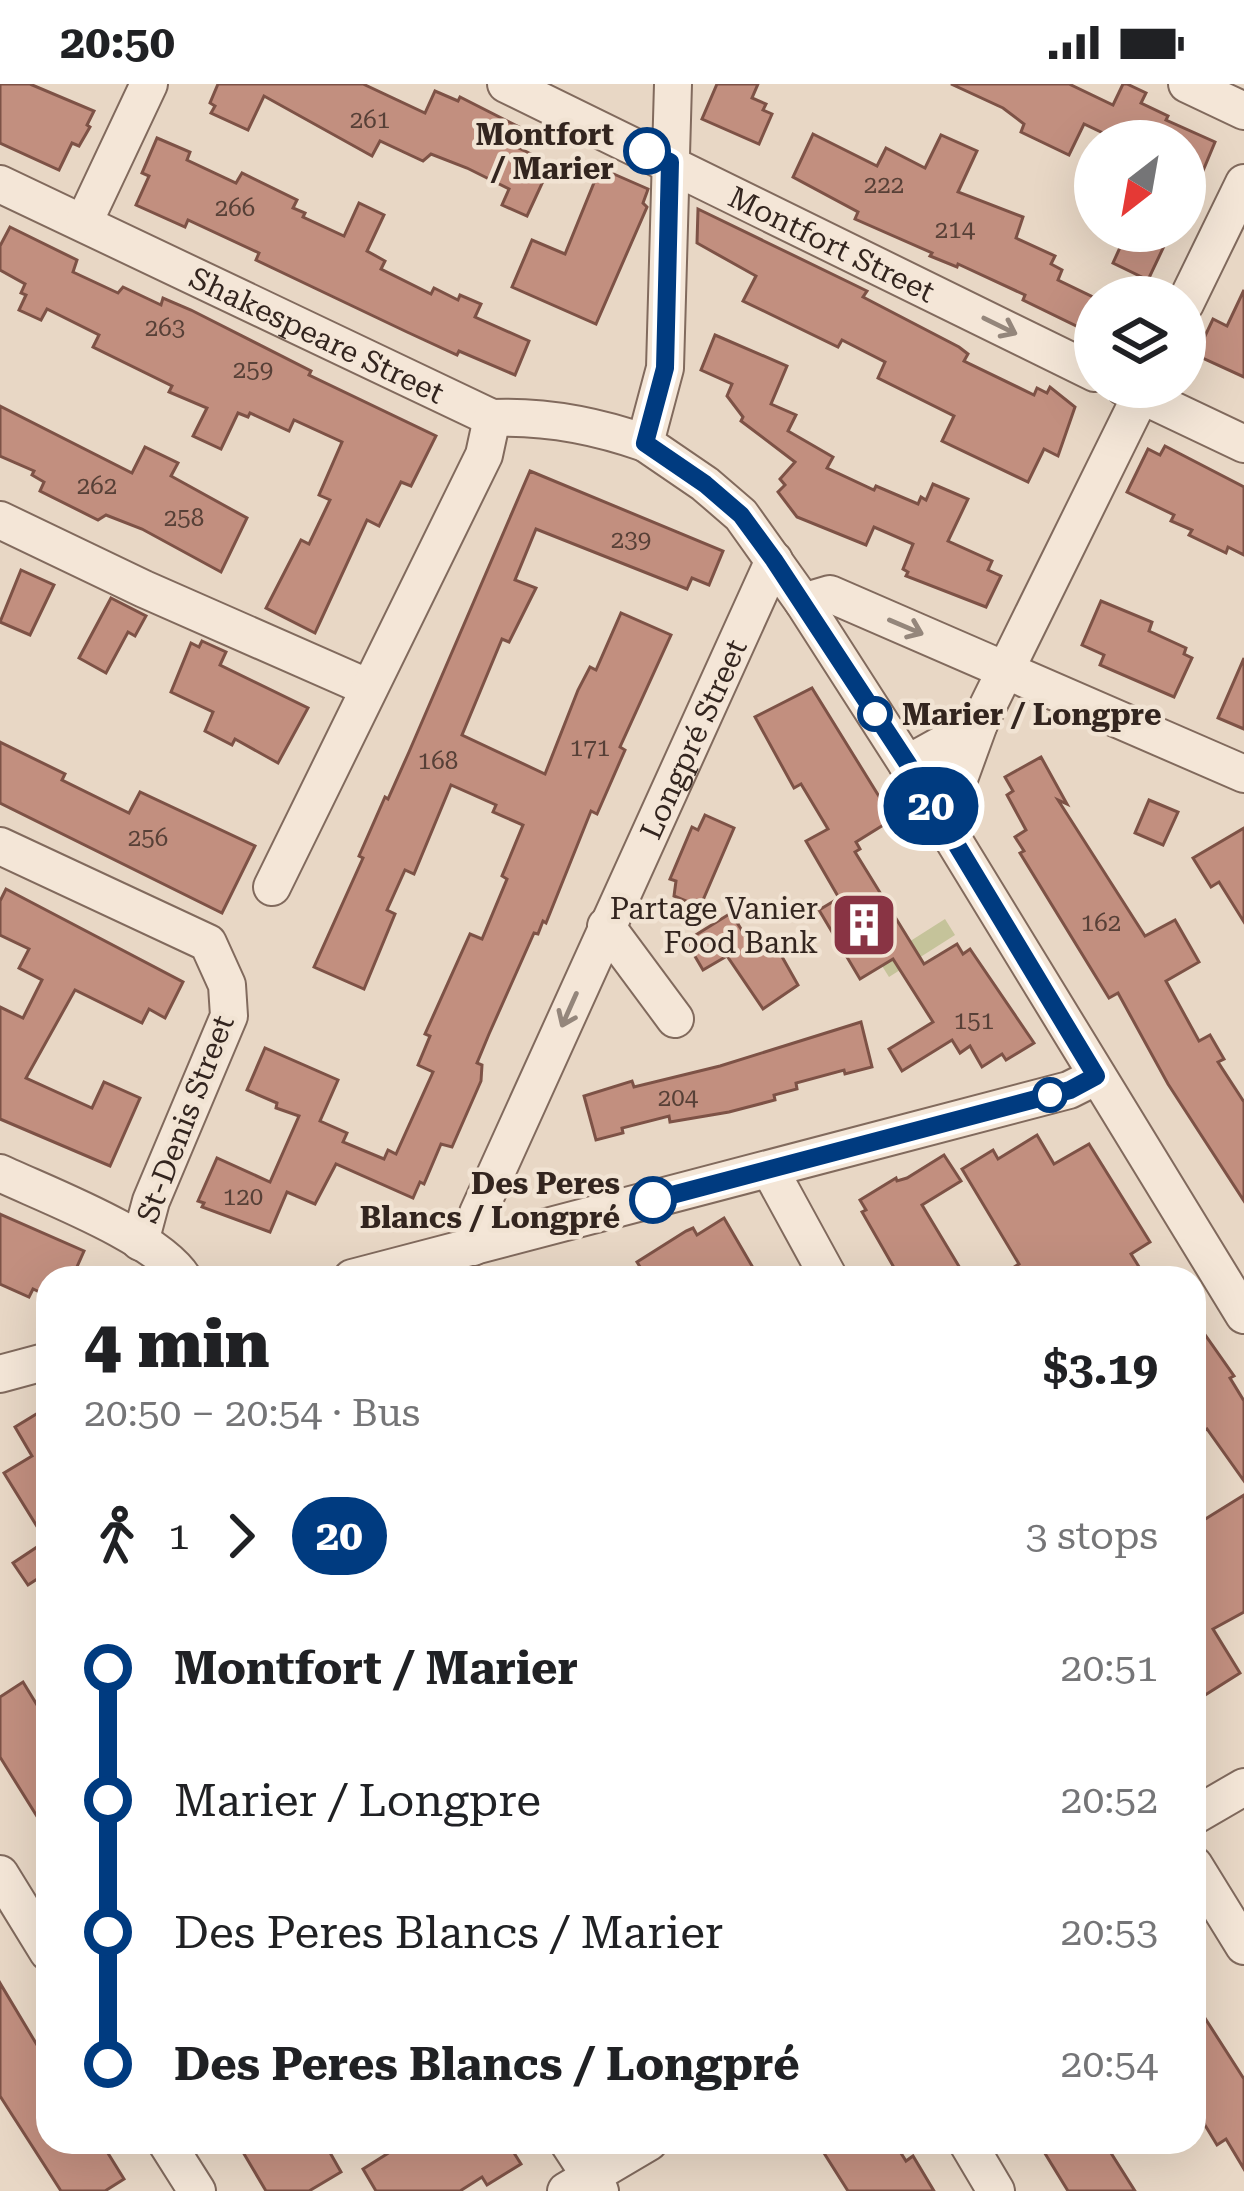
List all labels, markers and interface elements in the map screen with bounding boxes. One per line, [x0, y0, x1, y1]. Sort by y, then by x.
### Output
text: 20:50 [60, 16, 175, 69]
house number: 261 [350, 106, 390, 134]
place label: Montfort / Marier [475, 117, 614, 186]
north arrow [1074, 120, 1206, 252]
map controls [1074, 120, 1206, 408]
marker: Montfort / Marier [625, 129, 669, 173]
house number: 222 [864, 171, 904, 199]
street label: Montfort Street [723, 179, 941, 309]
house number: 266 [215, 194, 255, 222]
house number: 214 [935, 216, 976, 244]
street label: Shakespeare Street [184, 259, 450, 410]
button: layers [1074, 276, 1206, 408]
house number: 263 [145, 314, 185, 342]
one-way arrow [982, 315, 1017, 338]
house number: 259 [233, 356, 273, 384]
house number: 262 [77, 472, 117, 500]
house number: 258 [164, 504, 204, 532]
house number: 239 [611, 526, 651, 554]
one-way arrow [886, 618, 923, 639]
street label: Longpré Street [633, 633, 753, 844]
place label: Marier / Longpre [902, 697, 1162, 732]
marker: Marier / Longpre [859, 698, 891, 730]
house number: 171 [570, 734, 610, 762]
house number: 168 [418, 747, 458, 775]
line badge: 20 [877, 767, 985, 845]
text: 20 [907, 781, 955, 830]
house number: 256 [128, 824, 168, 852]
building icon: Partage Vanier Food Bank [829, 890, 899, 960]
place label: Partage Vanier Food Bank [610, 891, 818, 960]
house number: 162 [1081, 909, 1121, 937]
one-way arrow [556, 992, 578, 1028]
house number: 151 [954, 1007, 994, 1035]
street label: St-Denis Street [129, 1010, 241, 1228]
unlabelled marker [1034, 1079, 1066, 1111]
house number: 204 [658, 1084, 699, 1112]
place label: Des Peres Blancs / Longpré [360, 1166, 620, 1235]
marker: Des Peres Blancs / Longpré [631, 1178, 675, 1222]
house number: 120 [223, 1183, 263, 1211]
text: 4 min [84, 1306, 270, 1383]
text: $3.19 [1043, 1342, 1158, 1395]
text: 20:50 – 20:54 · Bus [84, 1390, 420, 1436]
icon: walk [84, 1503, 150, 1569]
icon: forward [208, 1503, 274, 1569]
text: 20 [316, 1511, 363, 1560]
text: 1 [168, 1513, 190, 1559]
text: 3 stops [1026, 1513, 1158, 1559]
text: Montfort / Marier [174, 1642, 578, 1695]
text: 20:51 [1061, 1645, 1158, 1691]
text: Marier / Longpre [174, 1774, 541, 1827]
text: 20:52 [1061, 1777, 1158, 1823]
text: Des Peres Blancs / Marier [174, 1906, 723, 1959]
text: 20:53 [1061, 1909, 1158, 1955]
text: Des Peres Blancs / Longpré [174, 2038, 800, 2091]
text: 20:54 [1061, 2041, 1158, 2087]

